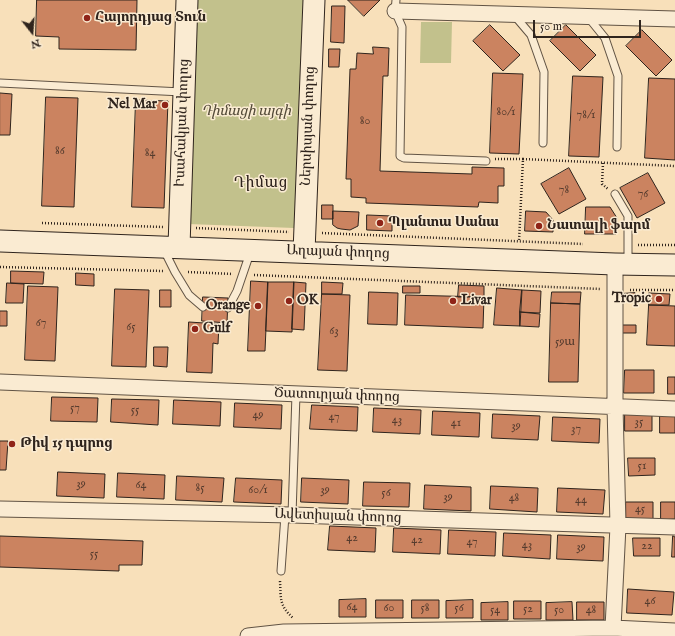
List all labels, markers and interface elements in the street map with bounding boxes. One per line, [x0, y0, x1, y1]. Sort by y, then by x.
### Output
place label: Հայորդյաց Տուն [95, 10, 206, 26]
north arrow [12, 12, 52, 52]
scale bar [535, 12, 643, 38]
marker: Հայորդյաց Տուն [82, 13, 92, 23]
text: 50 m [540, 19, 562, 34]
text: N [29, 35, 42, 52]
street label: Իսահակյան փողոց [172, 58, 194, 188]
street label: Ներսիսյան փողոց [299, 66, 319, 186]
place label: Nel Mar [108, 97, 157, 113]
marker: Nel Mar [160, 100, 170, 110]
park label: Դիմացի այգի [201, 104, 291, 120]
house number: 80/1 [496, 106, 516, 120]
house number: 78/1 [577, 109, 595, 123]
house number: 80 [360, 115, 370, 129]
house number: 86 [55, 145, 65, 159]
house number: 84 [145, 147, 155, 161]
district label: Դիմաց [234, 175, 288, 193]
house number: 78 [559, 184, 569, 198]
house number: 76 [638, 188, 648, 202]
place label: Պլանտա Սանա [388, 215, 499, 231]
marker: Պլանտա Սանա [375, 218, 385, 228]
place label: Նատալի ֆարմ [547, 218, 650, 234]
marker: Նատալի ֆարմ [534, 221, 544, 231]
street label: Աղայան փողոց [286, 243, 390, 263]
place label: Tropic [612, 291, 651, 307]
place label: OK [297, 293, 319, 309]
place label: Livar [461, 293, 492, 309]
marker: Tropic [654, 294, 664, 304]
marker: OK [284, 296, 294, 306]
marker: Livar [448, 296, 458, 306]
place label: Orange [206, 298, 250, 314]
marker: Orange [253, 301, 263, 311]
house number: 67 [36, 317, 46, 331]
house number: 65 [126, 321, 136, 335]
place label: Gulf [203, 321, 230, 337]
marker: Gulf [190, 324, 200, 334]
house number: 63 [329, 325, 339, 339]
house number: 59ա [555, 336, 575, 350]
street label: Ծատուրյան փողոց [274, 385, 400, 407]
house number: 57 [70, 402, 80, 416]
house number: 55 [131, 404, 139, 418]
house number: 49 [252, 409, 264, 423]
house number: 47 [328, 411, 340, 425]
house number: 43 [392, 414, 402, 428]
house number: 35 [635, 416, 643, 430]
house number: 41 [451, 417, 461, 431]
house number: 39 [511, 420, 521, 434]
house number: 37 [571, 423, 581, 437]
place label: Թիվ 15 դպրոց [20, 436, 113, 452]
marker: Թիվ 15 դպրոց [7, 439, 17, 449]
house number: 51 [638, 460, 646, 474]
house number: 39 [76, 478, 86, 492]
house number: 64 [136, 479, 146, 493]
house number: 85 [195, 482, 205, 496]
house number: 60/1 [248, 484, 268, 498]
house number: 39 [320, 484, 330, 498]
house number: 56 [381, 487, 391, 501]
house number: 39 [443, 491, 453, 505]
house number: 48 [509, 492, 519, 506]
house number: 44 [575, 494, 587, 508]
house number: 45 [635, 503, 645, 517]
street label: Ավետիսյան փողոց [274, 506, 402, 528]
house number: 42 [346, 532, 358, 546]
house number: 42 [411, 534, 423, 548]
house number: 47 [466, 536, 478, 550]
house number: 43 [522, 539, 532, 553]
house number: 22 [641, 540, 653, 554]
house number: 39 [576, 541, 586, 555]
house number: 55 [90, 548, 98, 562]
house number: 46 [645, 595, 655, 609]
house number: 64 [347, 601, 357, 615]
house number: 60 [384, 602, 394, 616]
house number: 58 [420, 602, 430, 616]
house number: 56 [454, 602, 464, 616]
house number: 52 [523, 603, 533, 617]
house number: 54 [490, 604, 500, 618]
house number: 50 [554, 604, 564, 618]
house number: 48 [586, 604, 596, 618]

